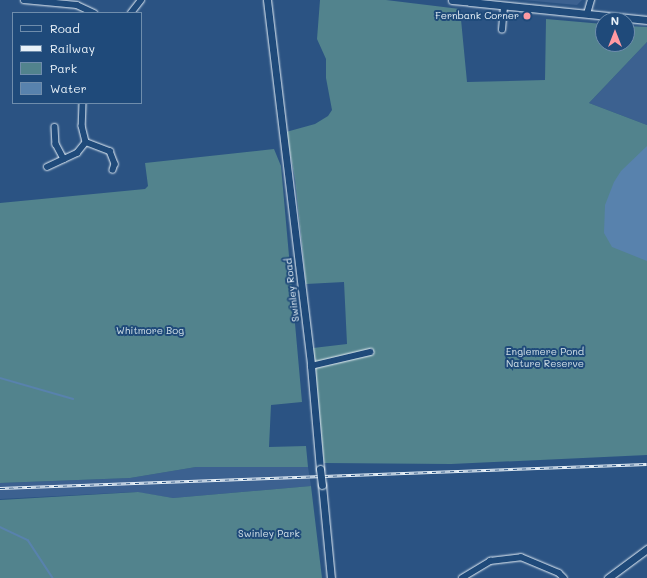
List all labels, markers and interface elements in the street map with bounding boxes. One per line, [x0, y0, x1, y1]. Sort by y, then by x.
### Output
place label: Fernbank Corner [435, 10, 519, 22]
marker: Fernbank Corner [522, 11, 532, 21]
legend [12, 12, 142, 104]
north arrow [595, 12, 635, 52]
text: N [611, 13, 619, 28]
text: Road [50, 20, 80, 36]
text: Railway [50, 40, 95, 56]
text: Park [50, 60, 77, 76]
text: Water [50, 80, 87, 96]
street label: Swinley Road [282, 257, 302, 323]
park label: Whitmore Bog [116, 325, 184, 337]
park label: Englemere Pond Nature Reserve [506, 345, 584, 368]
park label: Swinley Park [238, 528, 300, 540]

